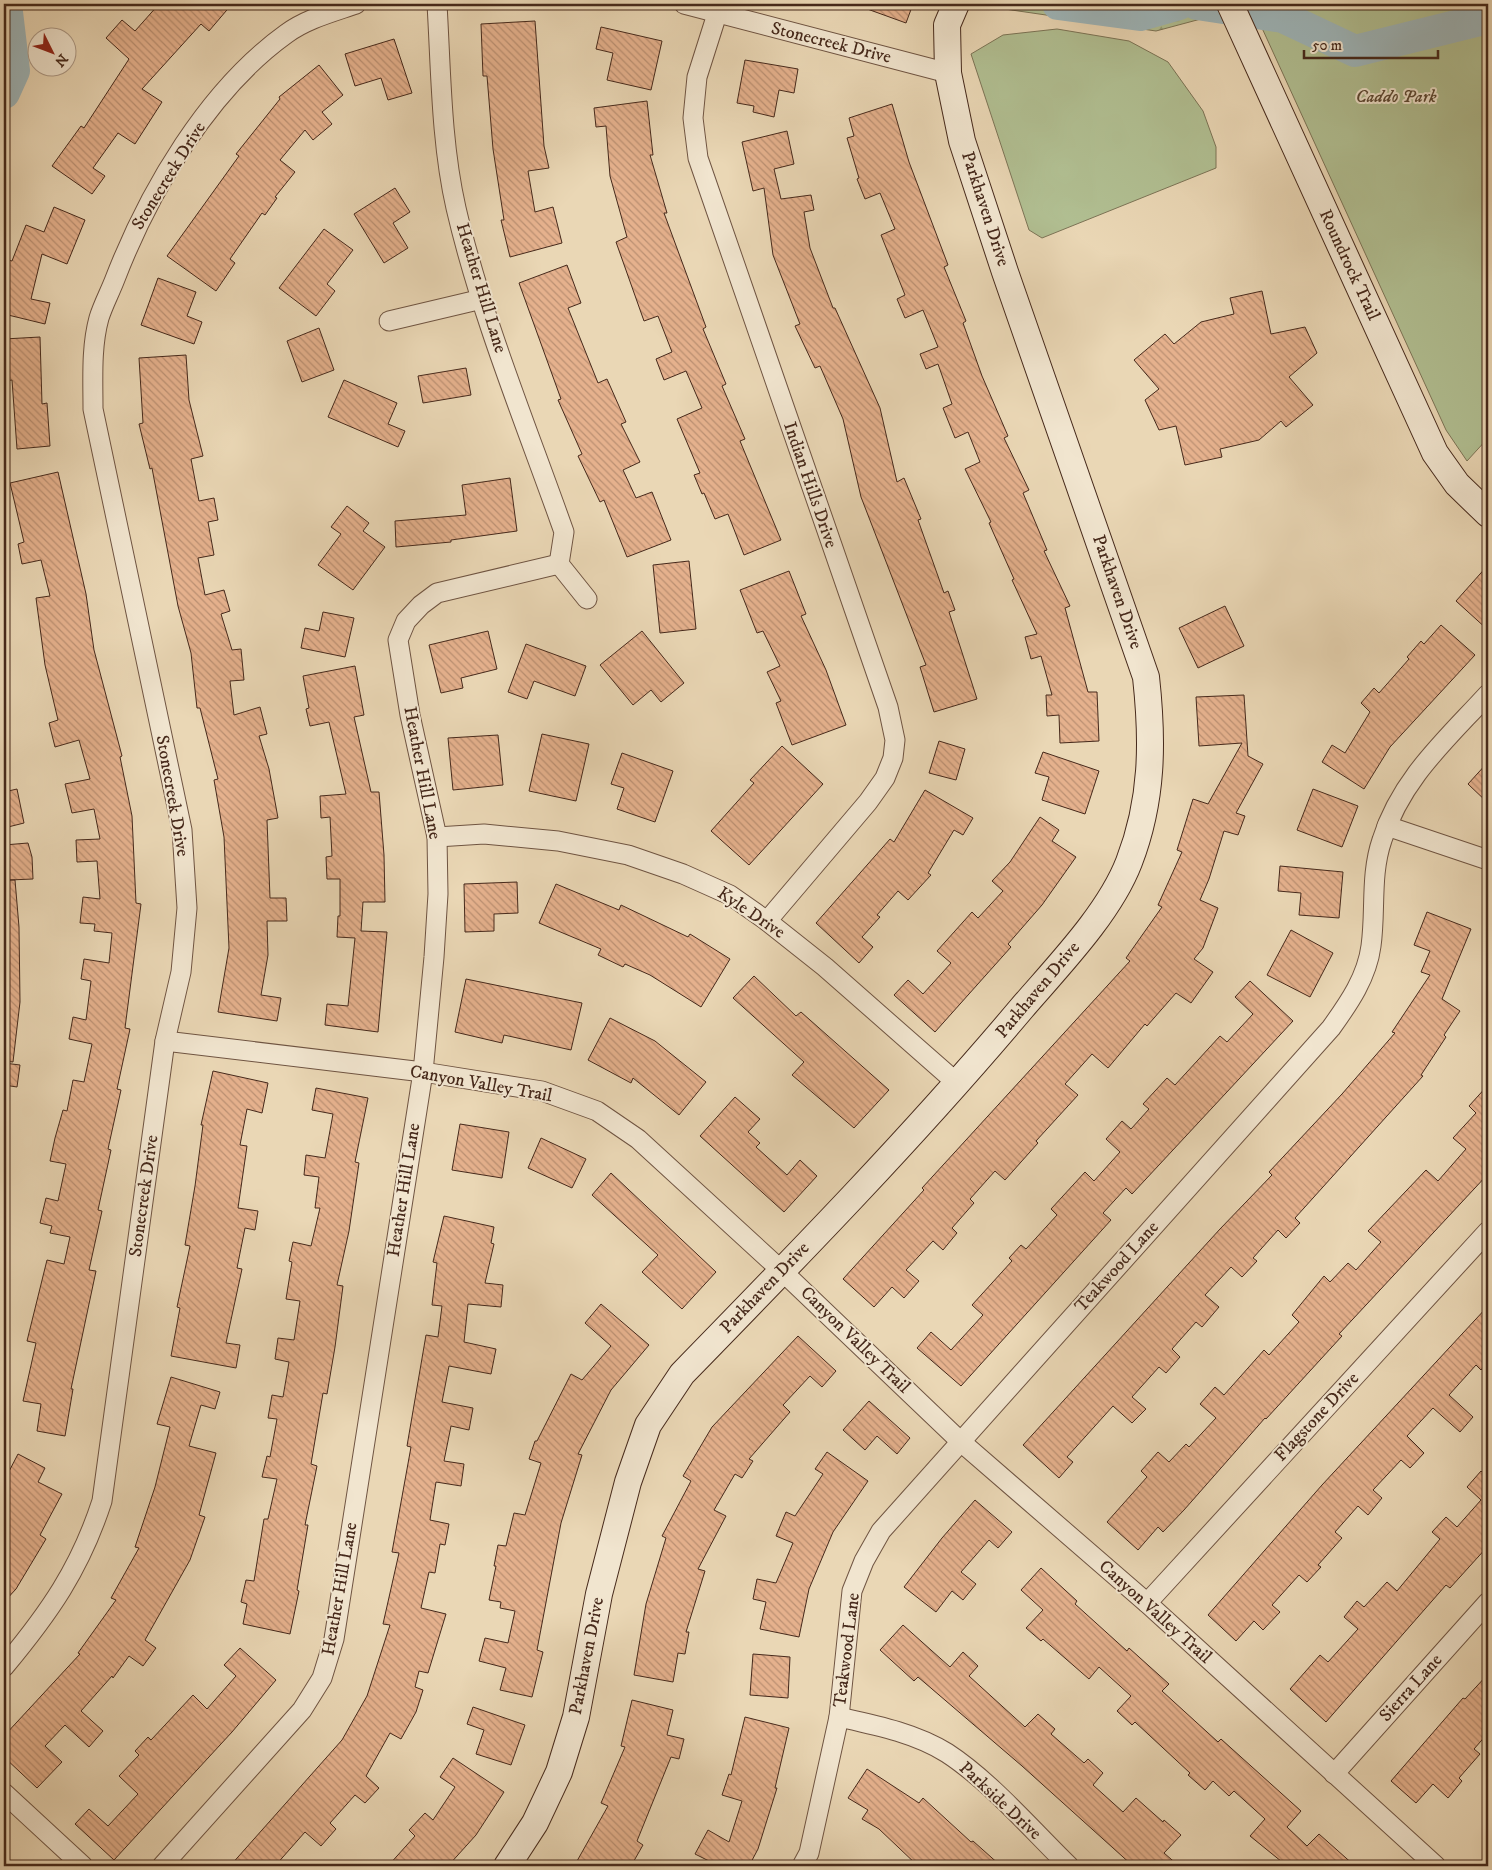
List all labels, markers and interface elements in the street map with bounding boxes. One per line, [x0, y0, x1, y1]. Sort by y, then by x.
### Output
street label: Stonecreek Drive [769, 17, 893, 69]
north arrow [28, 28, 78, 78]
scale bar [1304, 28, 1438, 60]
text: 50 m [1312, 36, 1342, 55]
text: N [50, 50, 71, 71]
park label: Caddo Park [1355, 86, 1437, 108]
street label: Stonecreek Drive [127, 118, 211, 234]
street label: Parkhaven Drive [956, 149, 1014, 269]
street label: Roundrock Trail [1314, 206, 1385, 324]
street label: Heather Hill Lane [451, 220, 511, 356]
street label: Indian Hills Drive [778, 419, 842, 551]
street label: Parkhaven Drive [1087, 532, 1147, 652]
street label: Heather Hill Lane [398, 705, 446, 841]
street label: Stonecreek Drive [150, 734, 194, 858]
street label: Kyle Drive [713, 882, 789, 944]
street label: Parkhaven Drive [991, 937, 1085, 1043]
street label: Canyon Valley Trail [408, 1061, 554, 1107]
street label: Heather Hill Lane [383, 1122, 425, 1258]
street label: Stonecreek Drive [125, 1134, 163, 1258]
street label: Teakwood Lane [1070, 1217, 1164, 1317]
street label: Parkhaven Drive [716, 1237, 814, 1339]
street label: Canyon Valley Trail [796, 1282, 915, 1398]
street label: Flagstone Drive [1270, 1368, 1364, 1466]
street label: Heather Hill Lane [317, 1521, 363, 1657]
street label: Canyon Valley Trail [1094, 1556, 1216, 1669]
street label: Teakwood Lane [829, 1592, 865, 1708]
street label: Parkhaven Drive [565, 1595, 609, 1717]
street label: Sierra Lane [1375, 1649, 1447, 1727]
street label: Parkside Drive [954, 1757, 1046, 1845]

